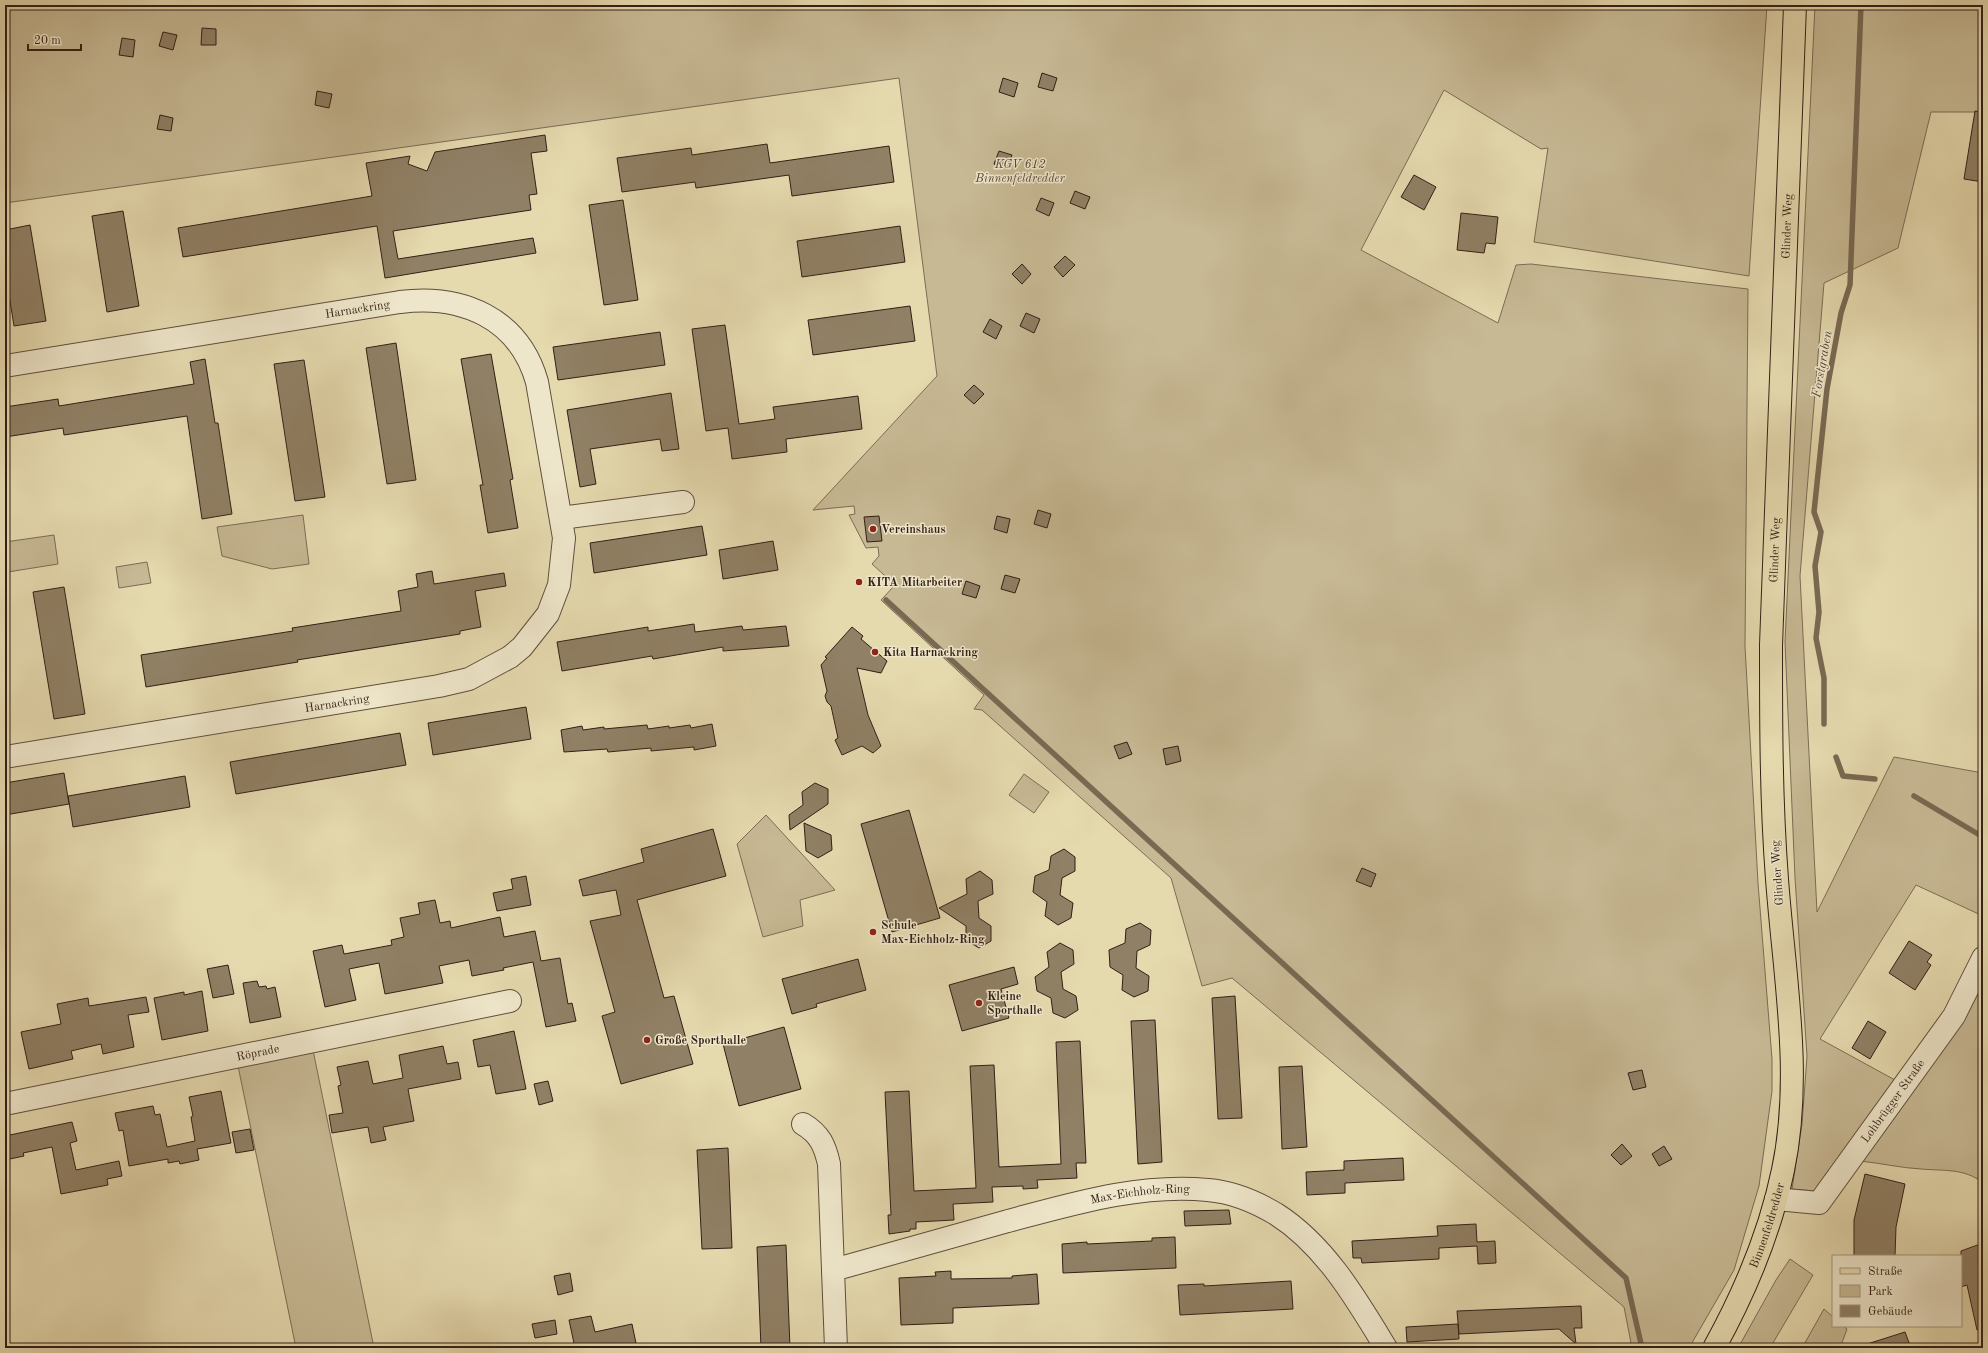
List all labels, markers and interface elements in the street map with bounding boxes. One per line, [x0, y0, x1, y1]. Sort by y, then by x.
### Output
scale bar [28, 26, 81, 52]
text: 20 m [34, 35, 61, 47]
park label: KGV 612 Binnenfeldredder [974, 159, 1065, 185]
street label: Glinder Weg [1780, 193, 1795, 259]
street label: Harnackring [324, 299, 391, 321]
water label: Forstgraben [1810, 329, 1835, 400]
street label: Glinder Weg [1768, 517, 1783, 583]
marker: Vereinshaus [868, 524, 878, 534]
place label: Vereinshaus [881, 524, 946, 536]
marker: KITA Mitarbeiter [854, 577, 864, 587]
place label: KITA Mitarbeiter [867, 577, 962, 589]
marker: Kita Harnackring [870, 647, 880, 657]
place label: Kita Harnackring [883, 647, 978, 659]
street label: Harnackring [304, 693, 371, 715]
street label: Glinder Weg [1770, 839, 1786, 906]
place label: Schule Max-Eichholz-Ring [881, 920, 985, 946]
marker: Schule Max-Eichholz-Ring [868, 927, 878, 937]
place label: Kleine Sporthalle [987, 991, 1043, 1017]
marker: Kleine Sporthalle [974, 998, 984, 1008]
marker: Große Sporthalle [642, 1035, 652, 1045]
place label: Große Sporthalle [655, 1035, 746, 1047]
street label: Röprade [236, 1043, 281, 1064]
street label: Lohbrügger Straße [1860, 1057, 1928, 1145]
street label: Binnenfeldredder [1748, 1182, 1787, 1270]
street label: Max-Eichholz-Ring [1089, 1184, 1190, 1207]
legend [1832, 1255, 1962, 1327]
text: Straße [1868, 1266, 1903, 1278]
text: Park [1868, 1286, 1893, 1298]
text: Gebäude [1868, 1306, 1913, 1318]

